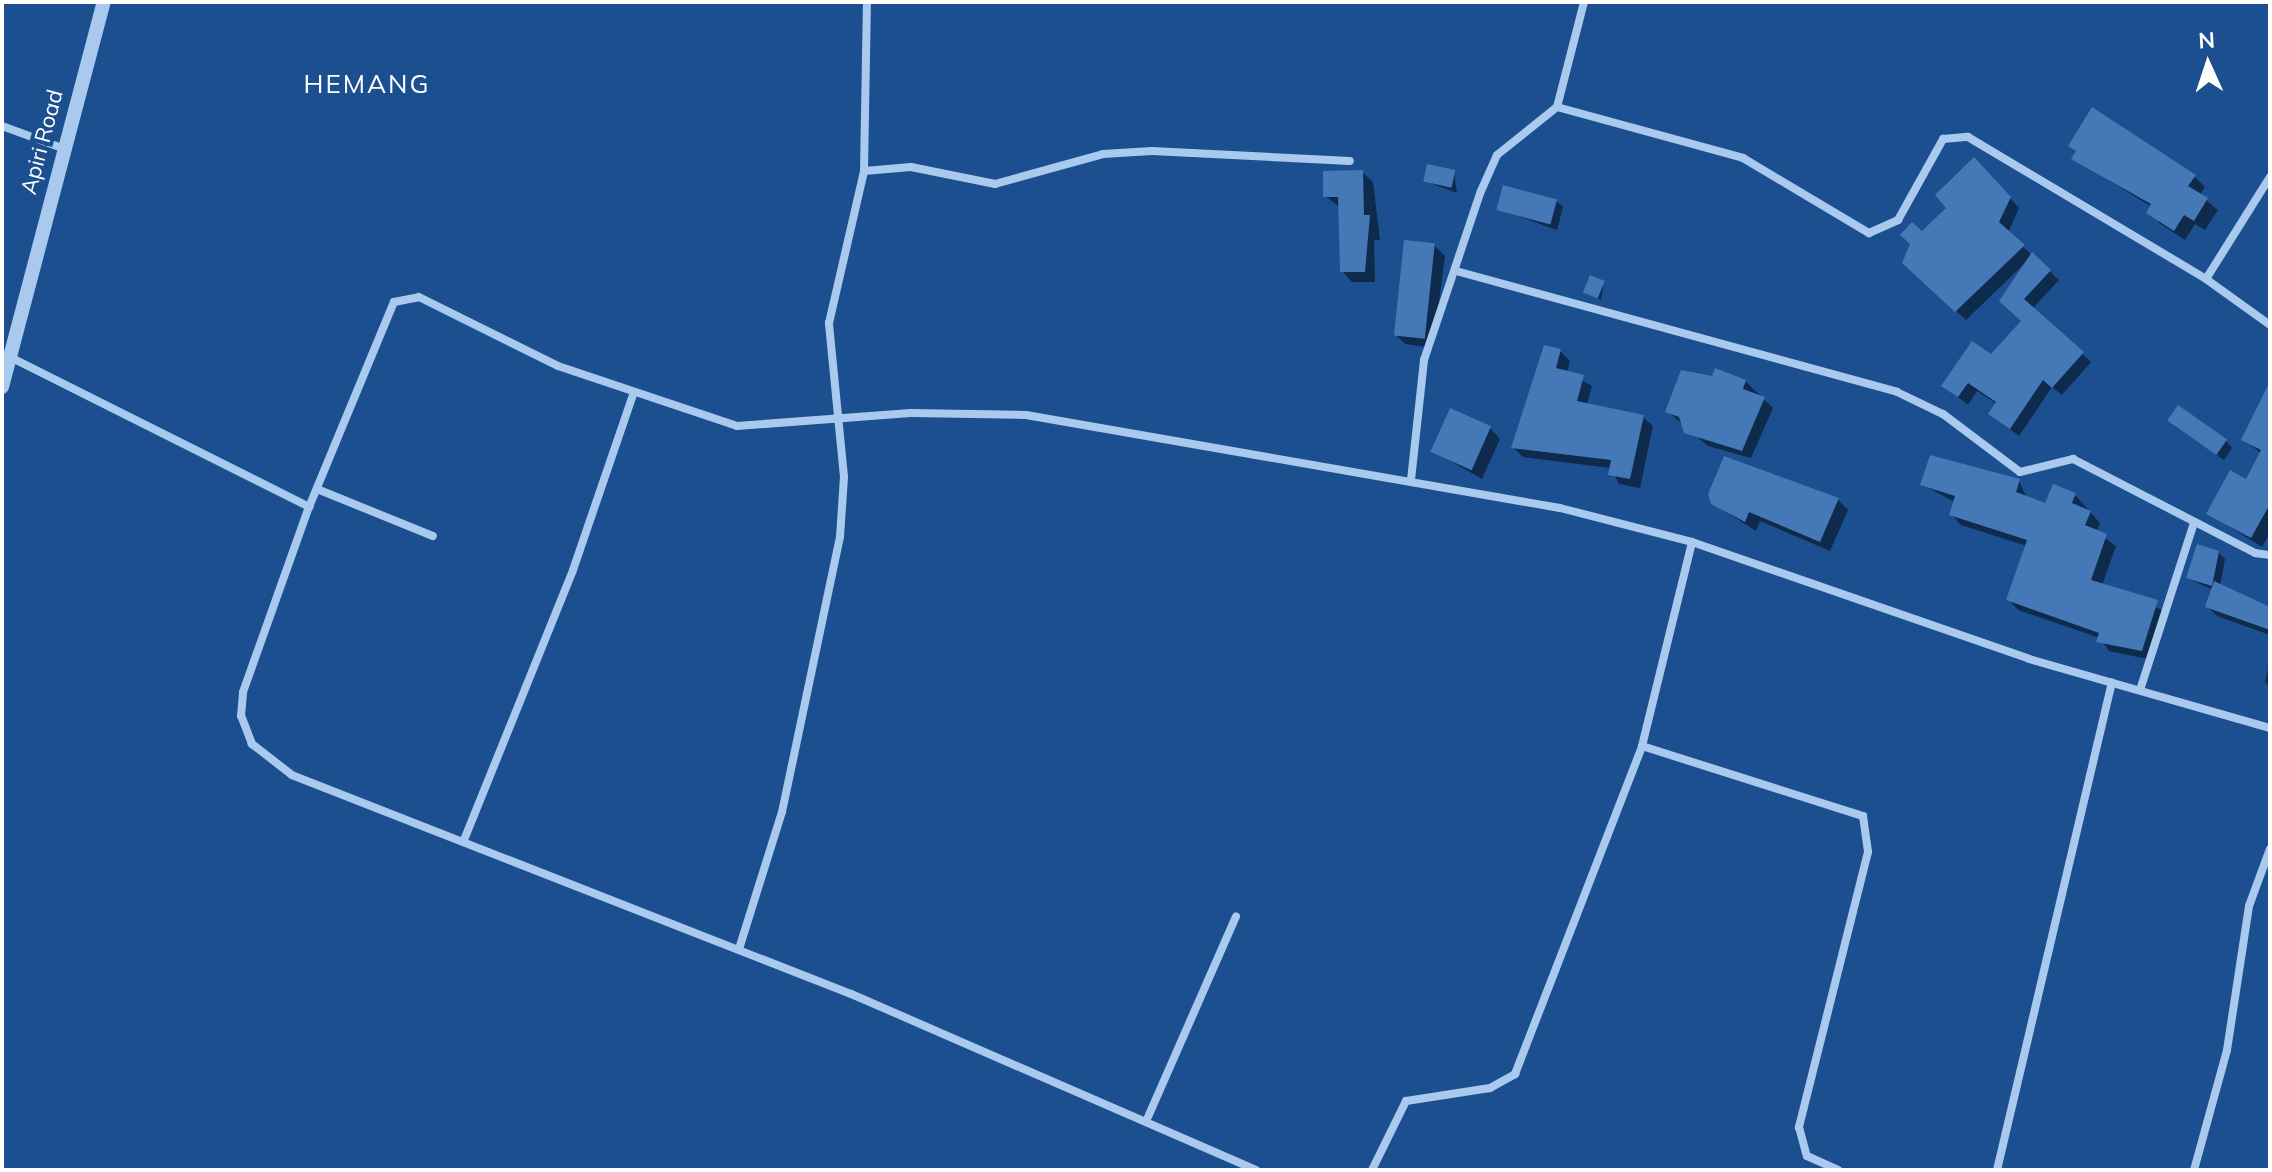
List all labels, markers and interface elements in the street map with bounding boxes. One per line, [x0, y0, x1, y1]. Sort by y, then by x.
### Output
north arrow [2168, 24, 2248, 104]
text: N [2198, 26, 2216, 54]
district label: HEMANG [303, 68, 431, 100]
street label: Apiri Road [15, 87, 69, 197]

